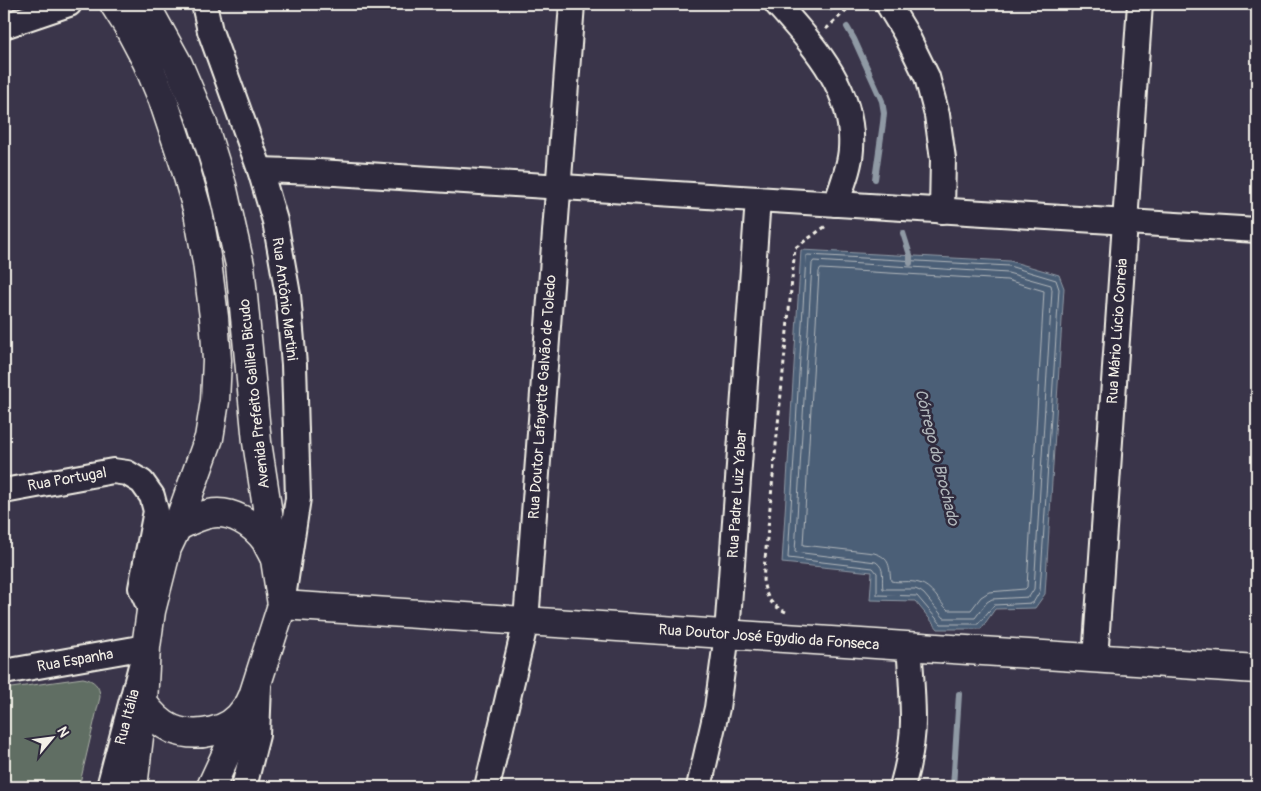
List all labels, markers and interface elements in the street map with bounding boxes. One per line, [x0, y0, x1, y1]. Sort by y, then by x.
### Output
street label: Rua Antônio Martini [268, 236, 302, 362]
street label: Rua Mário Lúcio Correia [1103, 257, 1132, 405]
street label: Rua Doutor Lafayette Galvão de Toledo [524, 274, 561, 520]
street label: Avenida Prefeito Galileu Bicudo [235, 298, 274, 490]
water label: Córrego do Brochado [910, 387, 964, 529]
street label: Rua Padre Luiz Yabar [724, 429, 752, 559]
street label: Rua Portugal [26, 463, 108, 496]
street label: Rua Doutor José Egydio da Fonseca [658, 620, 880, 655]
street label: Rua Espanha [35, 644, 115, 677]
street label: Rua Itália [111, 687, 144, 747]
north arrow [28, 714, 78, 764]
text: N [53, 724, 73, 740]

